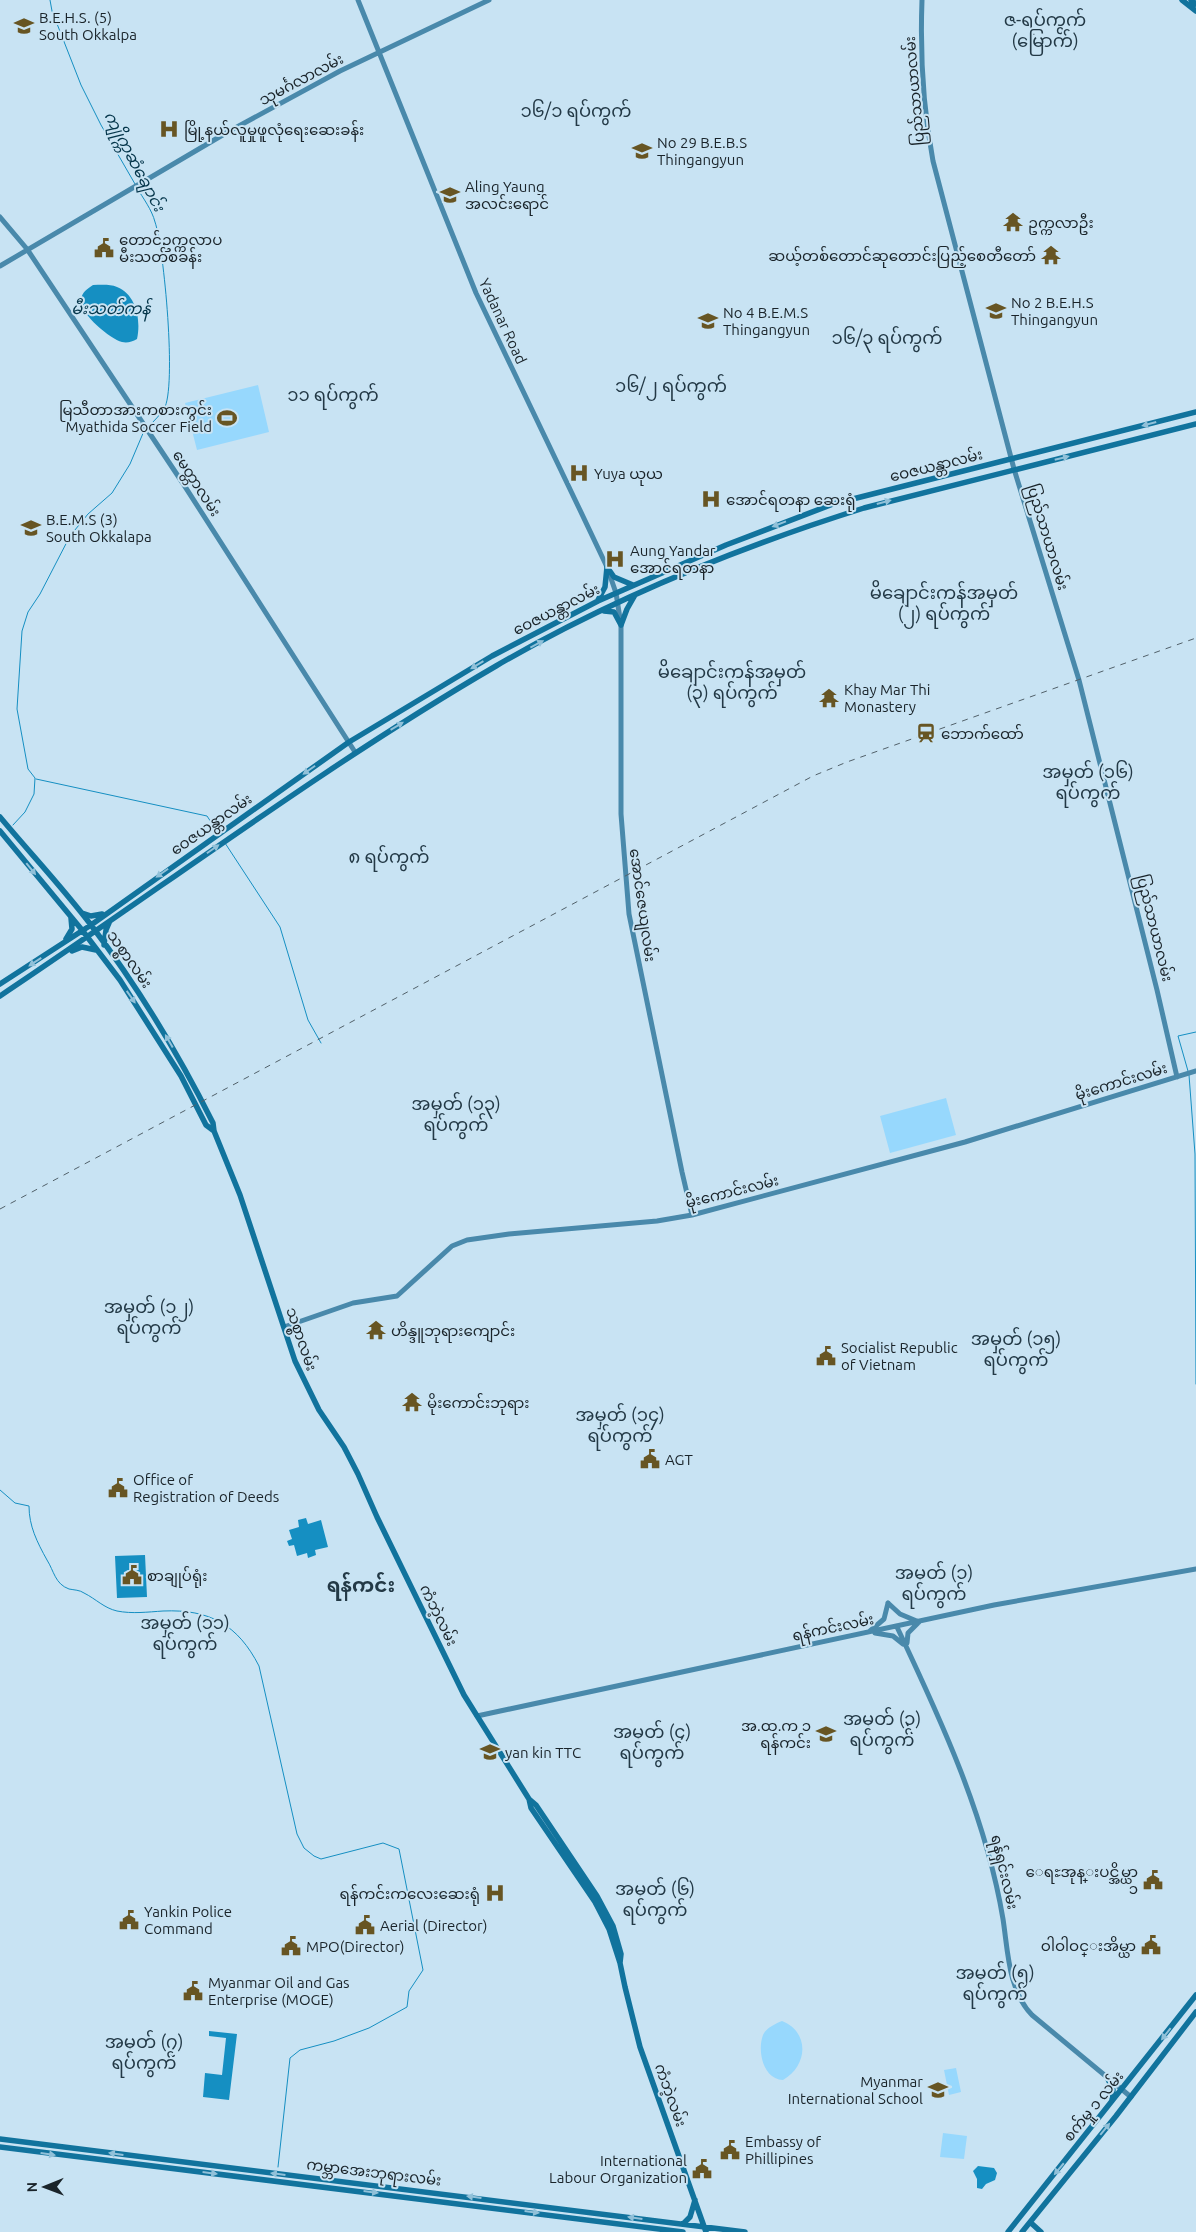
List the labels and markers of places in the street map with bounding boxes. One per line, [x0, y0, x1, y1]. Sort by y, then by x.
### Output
place label: B.E.H.S. (5) South Okkalpa [39, 9, 137, 43]
school or university icon: B.E.H.S. (5) South Okkalpa [13, 15, 35, 37]
hospital icon: မြို့နယ်လူမှုဖူလုံရေးဆေးခန်း [158, 118, 180, 140]
place label: မြို့နယ်လူမှုဖူလုံရေးဆေးခန်း [184, 120, 364, 142]
place label: No 29 B.E.B.S Thingangyun [657, 134, 747, 168]
school or university icon: No 29 B.E.B.S Thingangyun [631, 140, 653, 162]
place label: Aling Yaung အလင်းရောင် [465, 178, 549, 216]
school or university icon: Aling Yaung အလင်းရောင် [439, 184, 461, 206]
temple icon: ဥက္ကလာဦး [1002, 211, 1024, 233]
place label: ဥက္ကလာဦး [1028, 213, 1094, 235]
place label: တောင်ဥက္ကလာပ မီးသတ်စခန်း [119, 230, 222, 269]
public building icon: တောင်ဥက္ကလာပ မီးသတ်စခန်း [93, 237, 115, 259]
temple icon: ဆယ့်တစ်တောင်ဆုတောင်းပြည့်စေတီတော် [1040, 244, 1062, 266]
place label: ဆယ့်တစ်တောင်ဆုတောင်းပြည့်စေတီတော် [768, 246, 1036, 268]
place label: No 2 B.E.H.S Thingangyun [1011, 294, 1098, 328]
school or university icon: No 2 B.E.H.S Thingangyun [985, 300, 1007, 322]
place label: No 4 B.E.M.S Thingangyun [723, 304, 810, 338]
school or university icon: No 4 B.E.M.S Thingangyun [697, 310, 719, 332]
place label: မြသီတာအားကစားကွင်း Myathida Soccer Field [59, 400, 212, 435]
sports icon: မြသီတာအားကစားကွင်း Myathida Soccer Field [216, 407, 238, 429]
hospital icon: Yuya ယုယ [568, 462, 590, 484]
place label: Yuya ယုယ [594, 465, 663, 486]
hospital icon: အောင်ရတနာ ဆေးရုံ [700, 488, 722, 510]
place label: အောင်ရတနာ ဆေးရုံ [726, 490, 855, 512]
place label: B.E.M.S (3) South Okkalapa [46, 511, 152, 545]
school or university icon: B.E.M.S (3) South Okkalapa [20, 517, 42, 539]
place label: Aung Yandar အောင်ရတနာ [630, 542, 716, 580]
hospital icon: Aung Yandar အောင်ရတနာ [604, 548, 626, 570]
place label: Khay Mar Thi Monastery [844, 681, 930, 715]
temple icon: Khay Mar Thi Monastery [818, 687, 840, 709]
station icon: ဘောက်ထော် [915, 722, 937, 744]
place label: ဘောက်ထော် [941, 724, 1024, 742]
temple icon: ဟိန္ဒူဘုရားကျောင်း [365, 1319, 387, 1341]
place label: ဟိန္ဒူဘုရားကျောင်း [391, 1321, 515, 1343]
place label: Socialist Republic of Vietnam [841, 1339, 958, 1373]
public building icon: Socialist Republic of Vietnam [815, 1345, 837, 1367]
temple icon: မိုးကောင်းဘုရား [401, 1391, 423, 1413]
place label: မိုးကောင်းဘုရား [427, 1393, 529, 1415]
public building icon: AGT [639, 1448, 661, 1470]
place label: AGT [665, 1451, 694, 1468]
place label: Office of Registration of Deeds [133, 1471, 279, 1505]
public building icon: Office of Registration of Deeds [107, 1477, 129, 1499]
public building icon: စာချုပ်ရုံး [121, 1564, 143, 1586]
place label: စာချုပ်ရုံး [147, 1566, 207, 1588]
place label: အ.ထ.က ၁ ရန်ကင်း [741, 1717, 811, 1755]
school or university icon: အ.ထ.က ၁ ရန်ကင်း [815, 1723, 837, 1745]
school or university icon: yan kin TTC [479, 1741, 501, 1763]
place label: yan kin TTC [505, 1744, 581, 1761]
place label: ေရႊအုန္းပင္အိမ္ယာ ၁ [1026, 1862, 1138, 1897]
public building icon: ေရႊအုန္းပင္အိမ္ယာ ၁ [1142, 1869, 1164, 1891]
hospital icon: ရန်ကင်းကလေးဆေးရုံ [484, 1882, 506, 1904]
place label: ရန်ကင်းကလေးဆေးရုံ [340, 1884, 480, 1906]
place label: Yankin Police Command [144, 1903, 232, 1937]
public building icon: Yankin Police Command [118, 1909, 140, 1931]
public building icon: Aerial (Director) [354, 1914, 376, 1936]
place label: Aerial (Director) [380, 1917, 487, 1934]
public building icon: ဝါဝါဝင္းအိမ္ယာ [1140, 1934, 1162, 1956]
public building icon: MPO(Director) [280, 1935, 302, 1957]
place label: ဝါဝါဝင္းအိမ္ယာ [1041, 1936, 1136, 1958]
place label: MPO(Director) [306, 1938, 405, 1955]
place label: Myanmar Oil and Gas Enterprise (MOGE) [208, 1974, 350, 2008]
public building icon: Myanmar Oil and Gas Enterprise (MOGE) [182, 1980, 204, 2002]
place label: Myanmar International School [788, 2073, 923, 2107]
school or university icon: Myanmar International School [927, 2079, 949, 2101]
place label: Embassy of Phillipines [745, 2133, 821, 2167]
public building icon: Embassy of Phillipines [719, 2139, 741, 2161]
place label: International Labour Organization [549, 2152, 687, 2186]
public building icon: International Labour Organization [691, 2158, 713, 2180]

